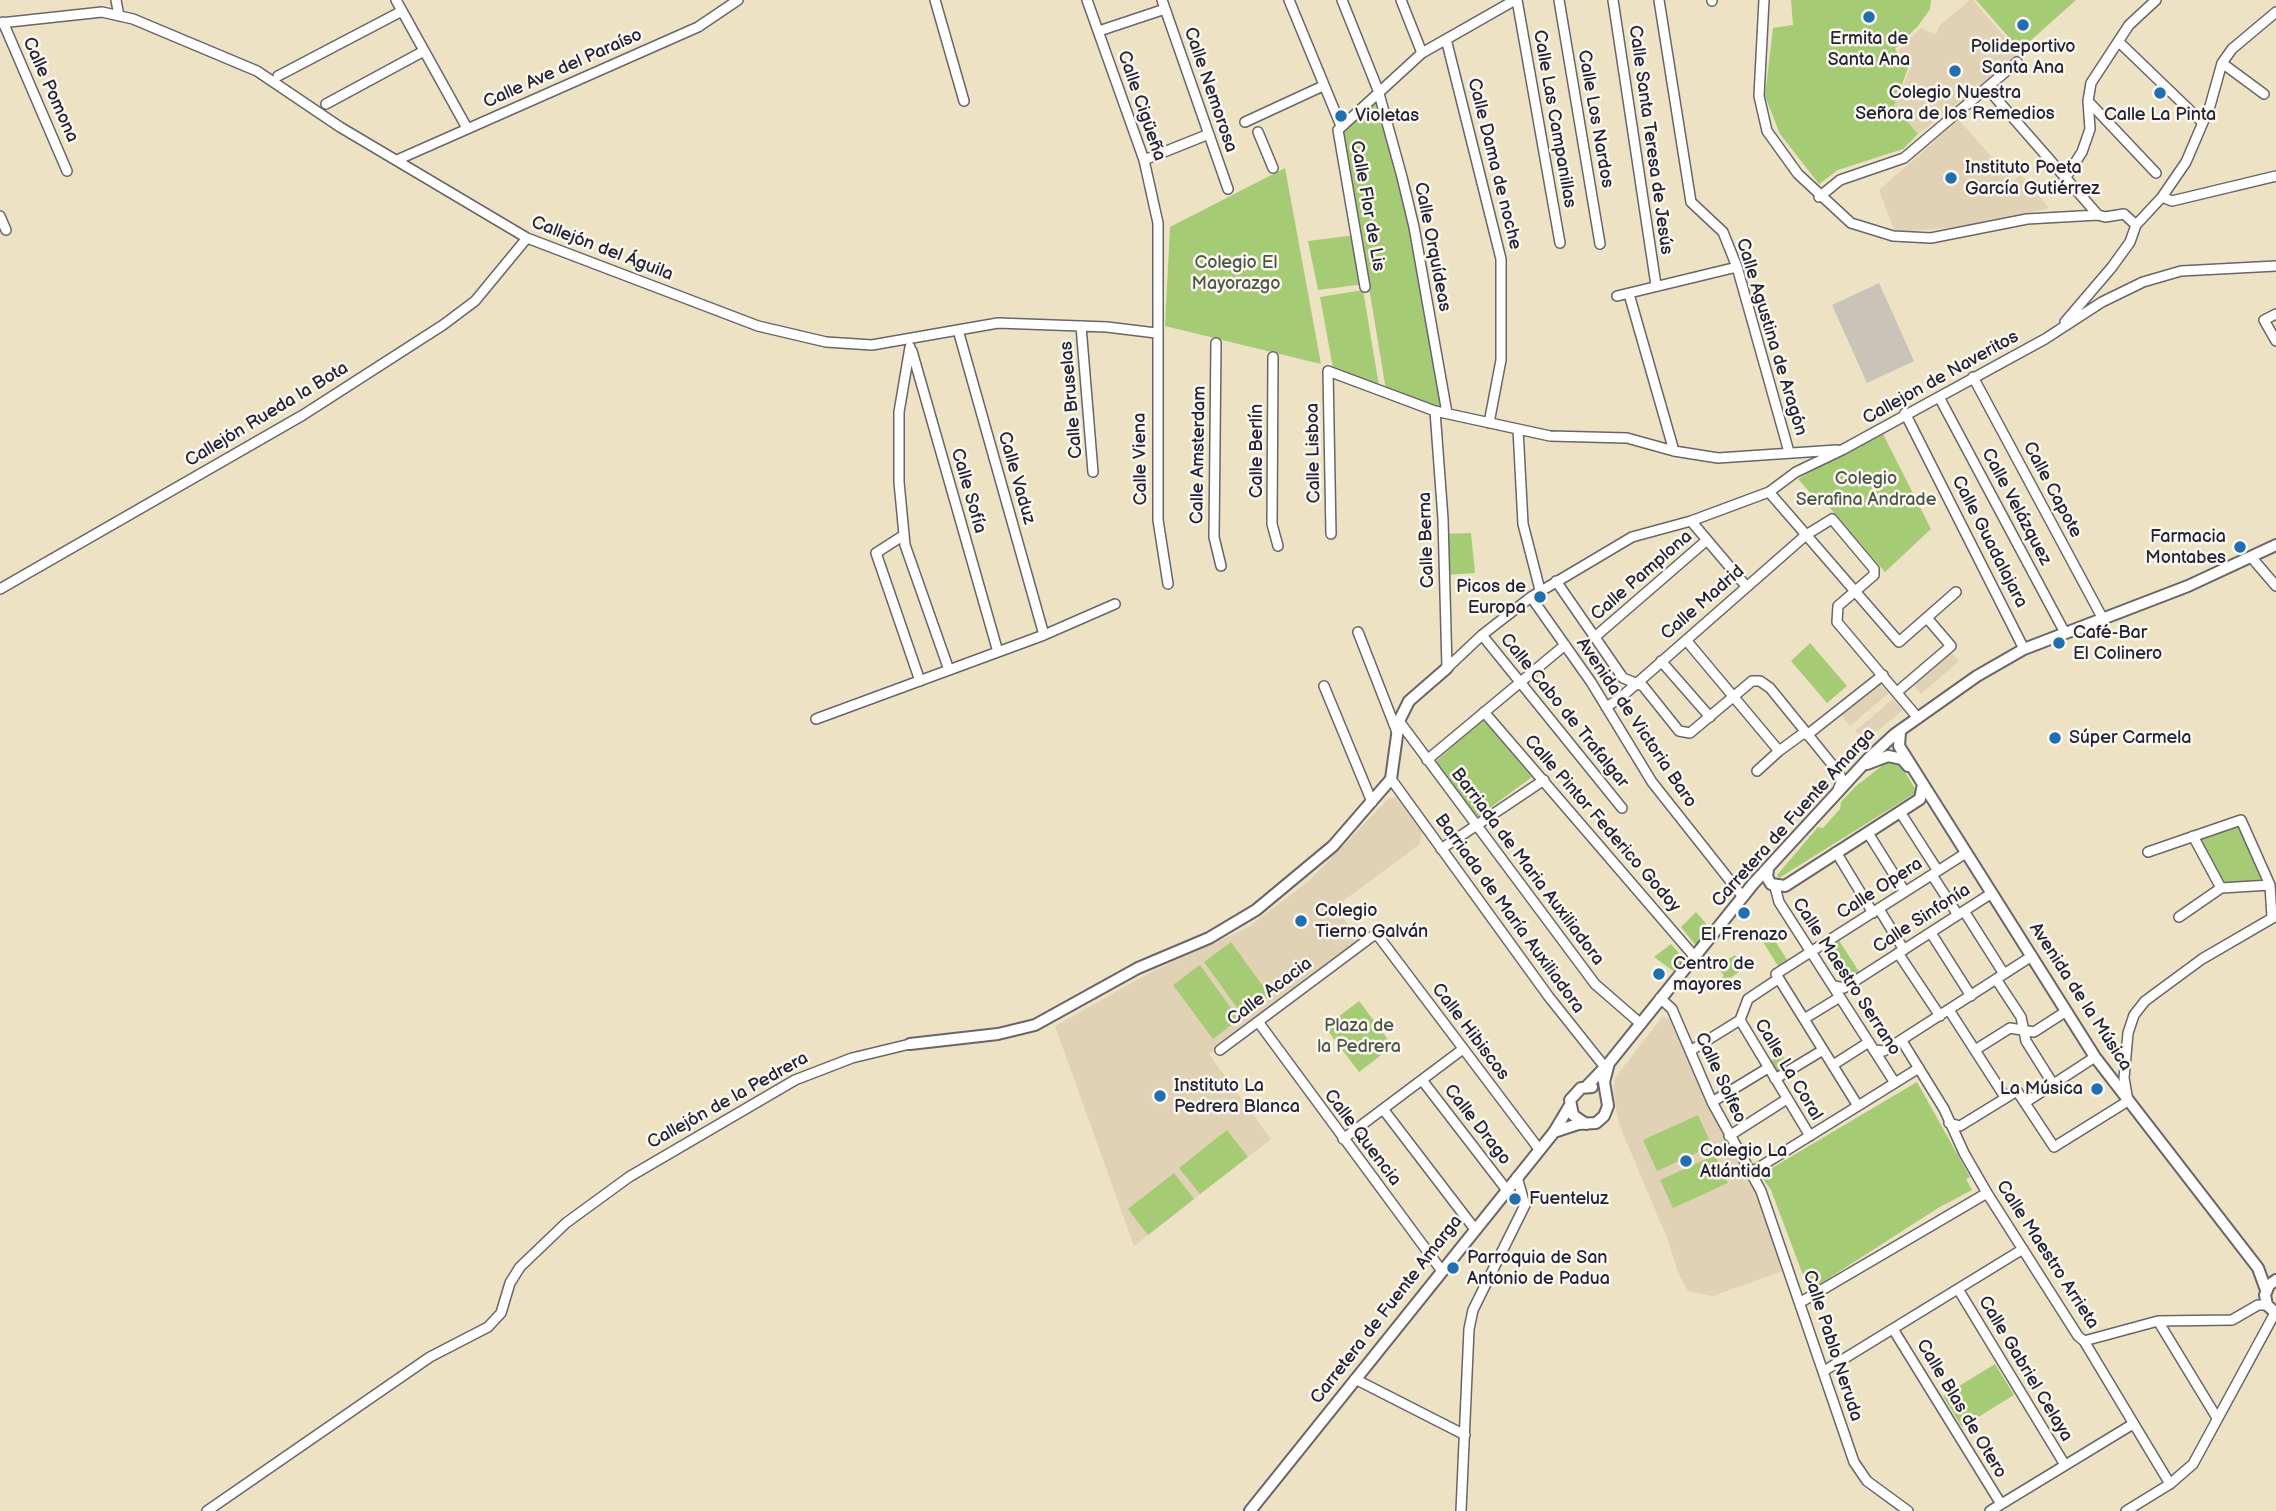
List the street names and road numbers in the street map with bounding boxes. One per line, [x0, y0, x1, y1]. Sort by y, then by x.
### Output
street label: Calle Ave del Paraíso [480, 24, 646, 114]
street label: Calle Nemorosa [1178, 24, 1242, 156]
street label: Calle Santa Teresa de Jesús [1623, 24, 1677, 256]
street label: Calle Las Campanillas [1528, 28, 1580, 210]
street label: Calle Pomona [17, 34, 83, 146]
street label: Calle Cigüeña [1112, 48, 1170, 164]
street label: Calle Los Nardos [1572, 48, 1618, 190]
street label: Calle Dama de noche [1462, 76, 1526, 252]
street label: Calle Flor de Lis [1345, 139, 1389, 273]
street label: Calle Orquídeas [1409, 181, 1455, 313]
street label: Callejón del Águila [528, 212, 676, 286]
street label: Calle Agustina de Aragón [1731, 236, 1811, 438]
street label: Callejon de Naveritos [1859, 326, 2023, 430]
street label: Calle Bruselas [1056, 340, 1088, 460]
street label: Callejón Rueda la Bota [182, 358, 352, 472]
street label: Calle Amsterdam [1187, 386, 1211, 524]
street label: Calle Lisboa [1302, 403, 1326, 503]
street label: Calle Berlín [1246, 404, 1268, 498]
street label: Calle Viena [1129, 412, 1153, 506]
street label: Calle Vaduz [992, 429, 1040, 527]
street label: Calle Capote [2018, 438, 2086, 542]
street label: Calle Velázquez [1976, 445, 2056, 569]
street label: Calle Sofía [946, 446, 990, 536]
street label: Calle Guadalajara [1946, 472, 2032, 612]
street label: Calle Berna [1415, 492, 1439, 588]
street label: Calle Pamplona [1587, 526, 1697, 626]
street label: Calle Madrid [1657, 561, 1749, 645]
street label: Calle Cabo de Trafalgar [1495, 629, 1633, 793]
street label: Avenida de Victoria Baro [1571, 634, 1701, 812]
street label: Carretera de Fuente Amarga [1708, 724, 1880, 912]
street label: Calle Pintor Federico Godoy [1519, 731, 1685, 917]
street label: Barriada de Maria Auxiliadora [1446, 764, 1608, 970]
street label: Barriada de María Auxiliadora [1429, 810, 1589, 1018]
street label: Calle Opera [1833, 853, 1927, 925]
street label: Calle Sinfonía [1869, 880, 1975, 958]
street label: Calle Maestro Serrano [1787, 894, 1905, 1060]
street label: Avenida de la Música [2024, 919, 2136, 1075]
street label: Calle Acacia [1223, 953, 1317, 1031]
street label: Calle Hibiscos [1427, 979, 1513, 1085]
street label: Calle La Coral [1749, 1015, 1827, 1125]
street label: Calle Solfeo [1690, 1029, 1750, 1127]
street label: Callejón de la Pedrera [644, 1048, 812, 1154]
street label: Calle Drago [1439, 1080, 1515, 1170]
street label: Calle Quencia [1319, 1085, 1405, 1191]
street label: Calle Maestro Arrieta [1991, 1177, 2103, 1333]
street label: Carretera de Fuente Amarga [1307, 1211, 1467, 1409]
street label: Calle Pablo Neruda [1797, 1268, 1867, 1424]
street label: Calle Gabriel Celaya [1973, 1292, 2077, 1446]
street label: Calle Blas de Otero [1911, 1336, 2011, 1482]

